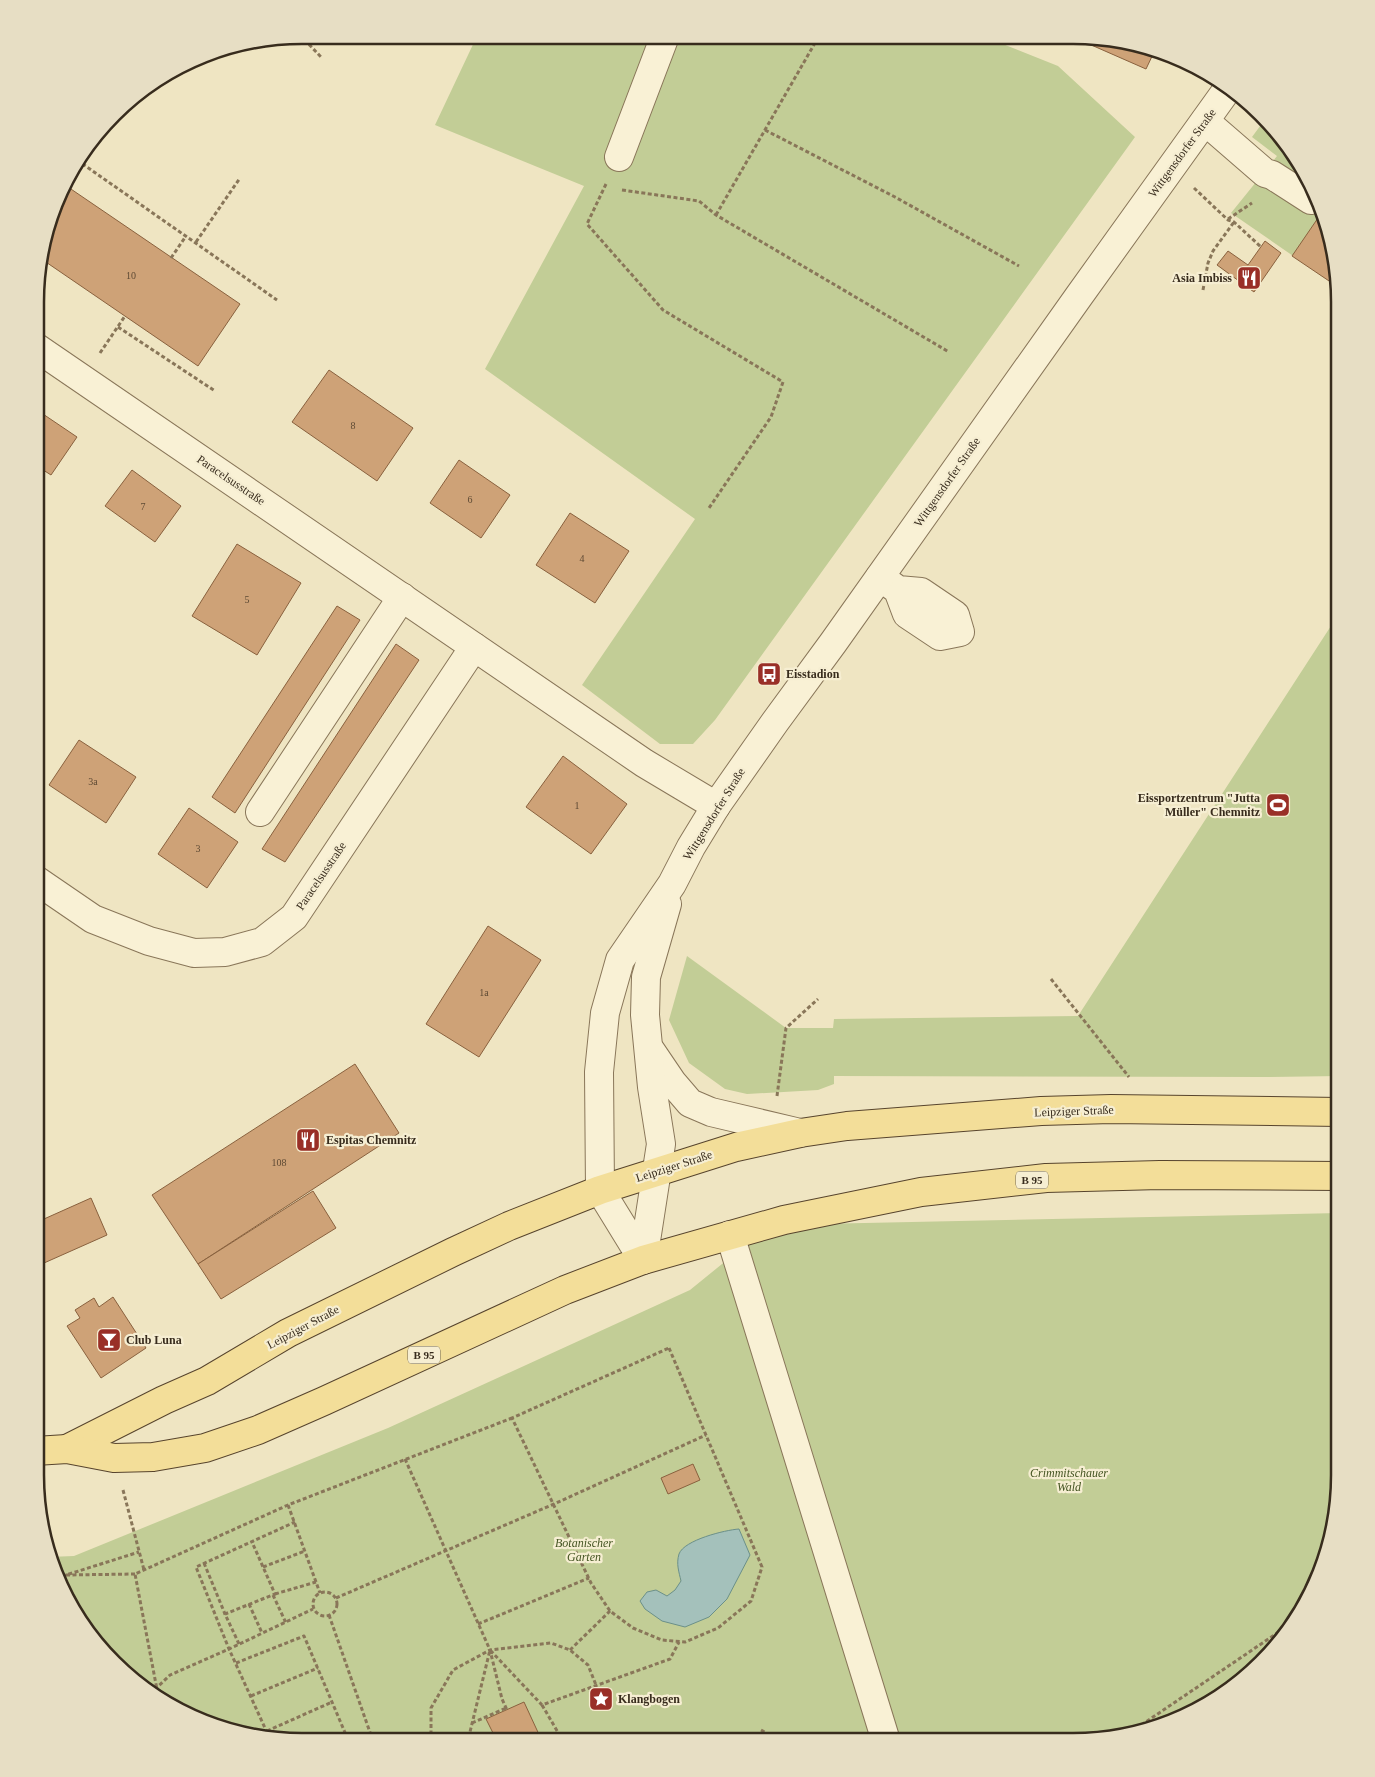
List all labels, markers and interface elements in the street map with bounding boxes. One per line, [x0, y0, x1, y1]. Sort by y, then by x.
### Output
street label: Wittgensdorfer Straße [1145, 106, 1219, 200]
restaurant icon: Asia Imbiss [1236, 265, 1262, 291]
house number: 10 [126, 270, 136, 281]
place label: Asia Imbiss [1172, 271, 1232, 285]
house number: 8 [351, 420, 356, 431]
street label: Wittgensdorfer Straße [911, 435, 983, 529]
street label: Paracelsusstraße [194, 452, 268, 508]
house number: 6 [468, 494, 473, 505]
house number: 7 [141, 501, 146, 512]
house number: 4 [580, 553, 585, 564]
house number: 5 [245, 594, 250, 605]
bus stop icon: Eisstadion [756, 661, 782, 687]
place label: Eisstadion [786, 667, 840, 681]
street label: Wittgensdorfer Straße [680, 765, 748, 863]
house number: 3a [88, 776, 98, 787]
place label: Eissportzentrum "Jutta Müller" Chemnitz [1138, 791, 1261, 819]
sports icon: Eissportzentrum "Jutta Müller" Chemnitz [1265, 792, 1291, 818]
house number: 1 [575, 800, 580, 811]
street label: Paracelsusstraße [293, 839, 349, 913]
house number: 3 [196, 843, 201, 854]
house number: 1a [479, 987, 489, 998]
street label: Leipziger Straße [1034, 1103, 1114, 1119]
restaurant icon: Espitas Chemnitz [295, 1127, 321, 1153]
place label: Espitas Chemnitz [326, 1133, 417, 1147]
street label: Leipziger Straße [634, 1147, 714, 1185]
house number: 108 [272, 1157, 287, 1168]
road number: B 95 [1016, 1172, 1048, 1188]
street label: Leipziger Straße [265, 1302, 341, 1352]
bar icon: Club Luna [96, 1327, 122, 1353]
place label: Club Luna [126, 1333, 182, 1347]
road number: B 95 [408, 1346, 440, 1364]
park label: Crimmitschauer Wald [1030, 1466, 1108, 1494]
park label: Botanischer Garten [555, 1536, 613, 1564]
place icon: Klangbogen [588, 1686, 614, 1712]
place label: Klangbogen [618, 1692, 680, 1706]

